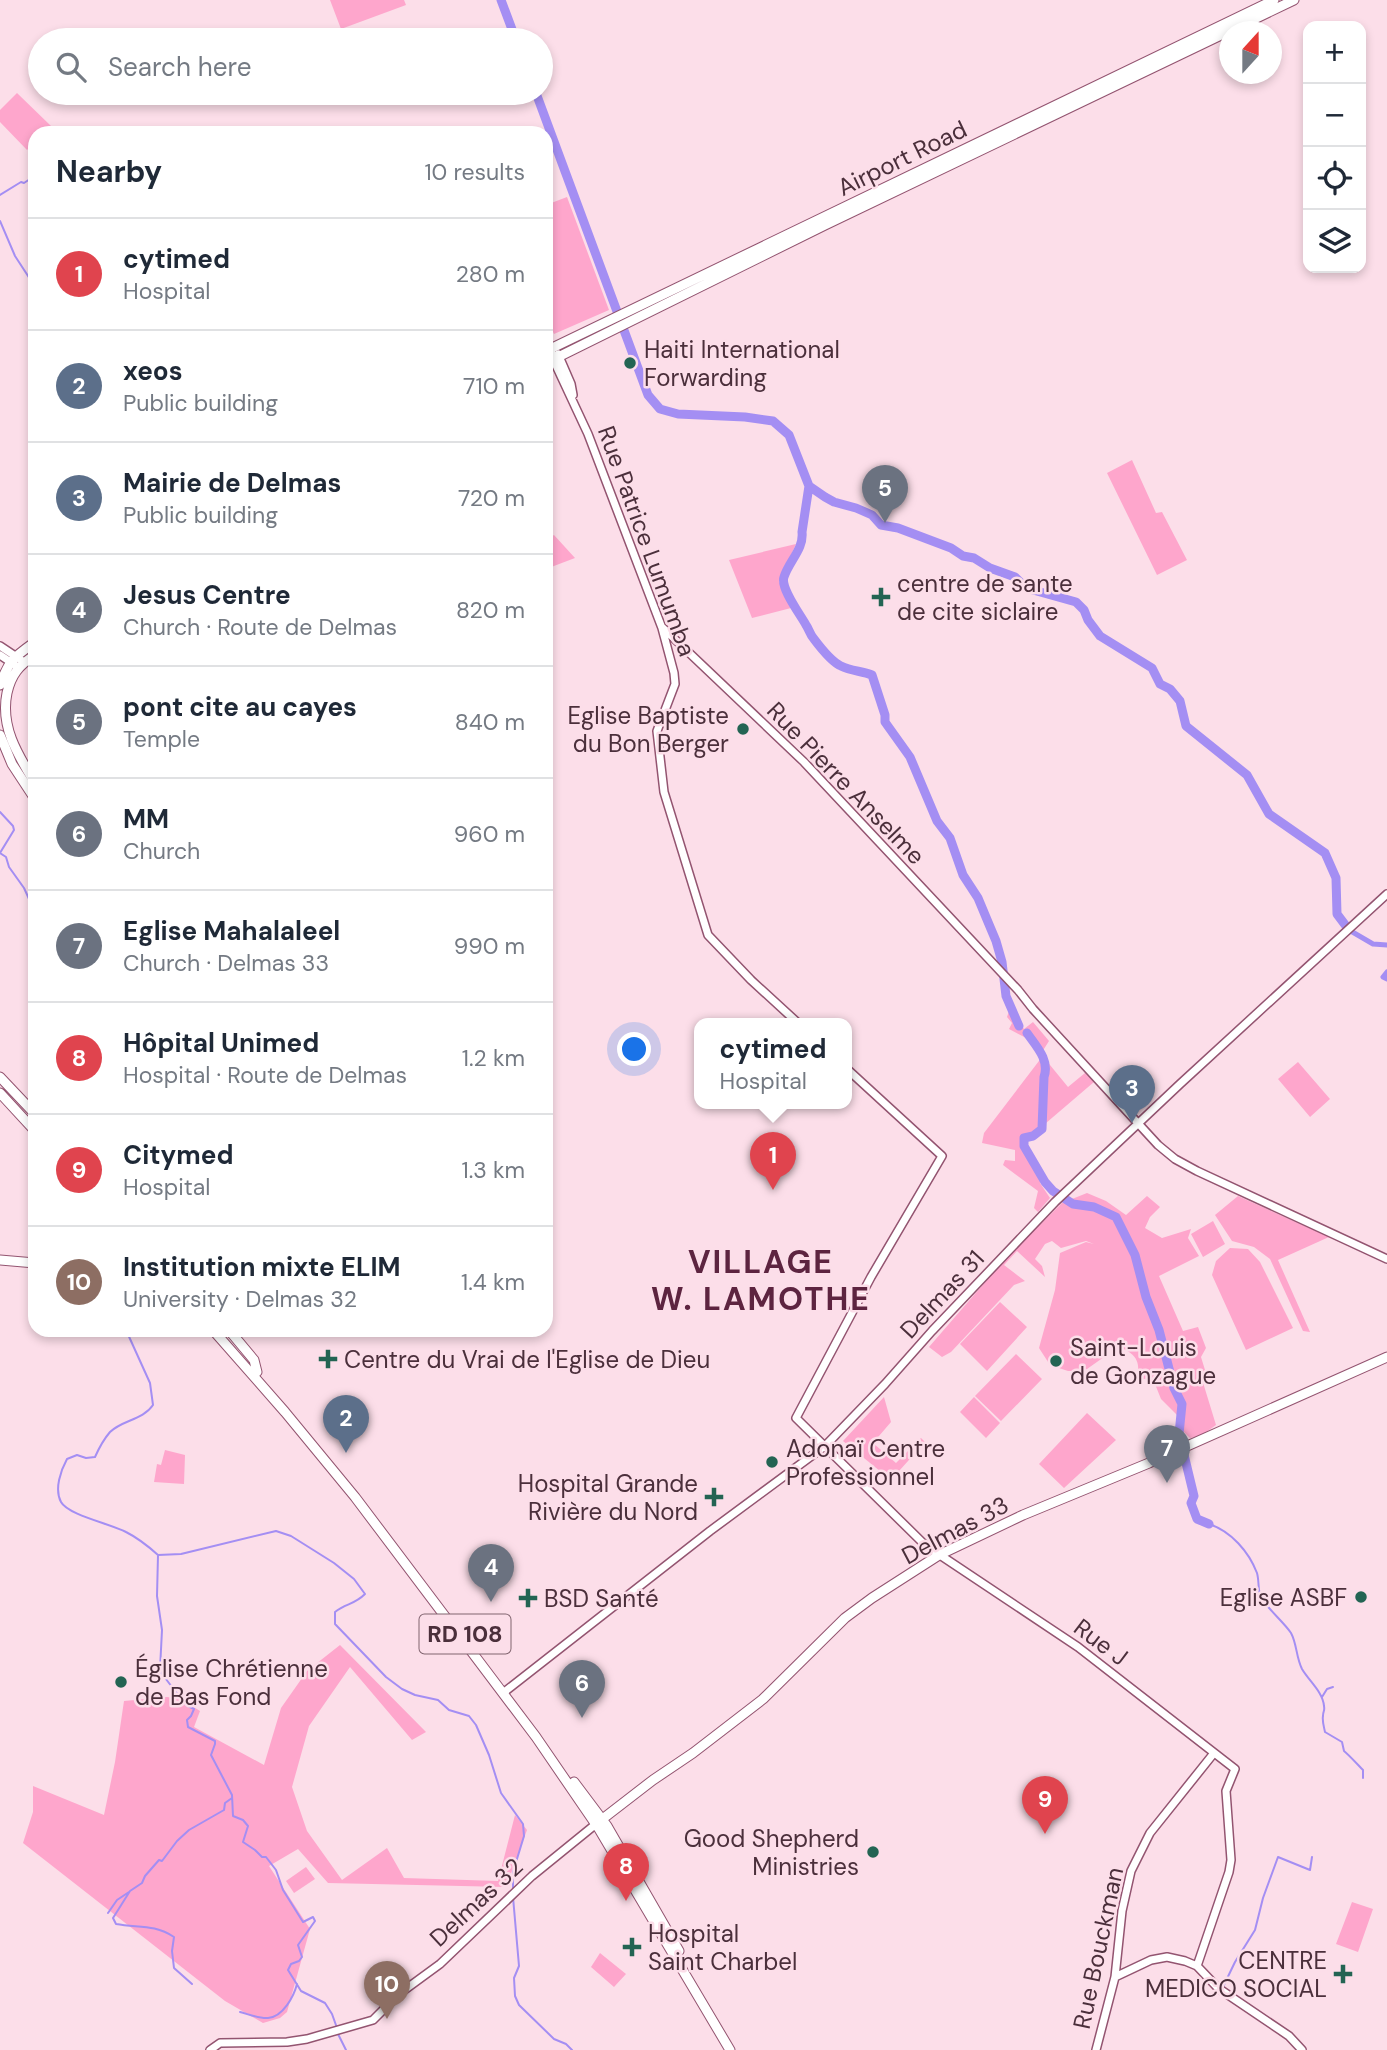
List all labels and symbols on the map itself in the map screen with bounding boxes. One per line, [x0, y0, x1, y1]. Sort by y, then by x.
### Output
north arrow [1219, 21, 1282, 84]
street label: Airport Road [832, 113, 972, 203]
place label: Haiti International Forwarding [644, 334, 840, 393]
marker: Haiti International Forwarding [622, 355, 638, 371]
street label: Rue Patrice Lumumba [591, 422, 703, 660]
pin: 5 [862, 465, 908, 523]
place label: centre de sante de cite siclaire [897, 568, 1073, 627]
marker: centre de sante de cite siclaire [871, 587, 891, 607]
street label: Rue Pierre Anselme [760, 695, 932, 871]
place label: Eglise Baptiste du Bon Berger [567, 700, 729, 759]
marker: Eglise Baptiste du Bon Berger [735, 721, 751, 737]
your location [617, 1032, 651, 1066]
pin: 3 [1109, 1065, 1155, 1123]
pin: 1 [750, 1132, 796, 1190]
district label: VILLAGE W. LAMOTHE [651, 1241, 871, 1320]
street label: Delmas 31 [893, 1243, 991, 1345]
place label: Saint-Louis de Gonzague [1070, 1332, 1216, 1391]
place label: Centre du Vrai de l'Eglise de Dieu [344, 1344, 710, 1375]
marker: Centre du Vrai de l'Eglise de Dieu [318, 1349, 338, 1369]
marker: Saint-Louis de Gonzague [1048, 1353, 1064, 1369]
pin: 2 [323, 1395, 369, 1453]
pin: 7 [1144, 1425, 1190, 1483]
place label: Adonaï Centre Professionnel [786, 1433, 945, 1492]
marker: Adonaï Centre Professionnel [764, 1454, 780, 1470]
place label: Hospital Grande Rivière du Nord [518, 1468, 698, 1527]
marker: Hospital Grande Rivière du Nord [704, 1487, 724, 1507]
street label: Delmas 33 [896, 1489, 1014, 1571]
pin: 4 [468, 1544, 514, 1602]
place label: Eglise ASBF [1220, 1582, 1347, 1613]
place label: BSD Santé [544, 1583, 659, 1614]
marker: BSD Santé [518, 1588, 538, 1608]
marker: Eglise ASBF [1353, 1589, 1369, 1605]
street label: Rue J [1068, 1612, 1134, 1672]
road number: RD 108 [420, 1614, 510, 1653]
place label: Église Chrétienne de Bas Fond [135, 1653, 328, 1712]
pin: 6 [559, 1660, 605, 1718]
marker: Église Chrétienne de Bas Fond [113, 1674, 129, 1690]
pin: 9 [1022, 1776, 1068, 1834]
place label: Good Shepherd Ministries [684, 1823, 859, 1882]
pin: 8 [603, 1843, 649, 1901]
marker: Good Shepherd Ministries [865, 1844, 881, 1860]
street label: Delmas 32 [423, 1851, 529, 1953]
street label: Rue Bouckman [1066, 1864, 1130, 2032]
place label: Hospital Saint Charbel [648, 1918, 797, 1977]
marker: Hospital Saint Charbel [622, 1937, 642, 1957]
place label: CENTRE MEDICO SOCIAL [1145, 1945, 1327, 2004]
pin: 10 [364, 1961, 410, 2019]
marker: CENTRE MEDICO SOCIAL [1333, 1964, 1353, 1984]

